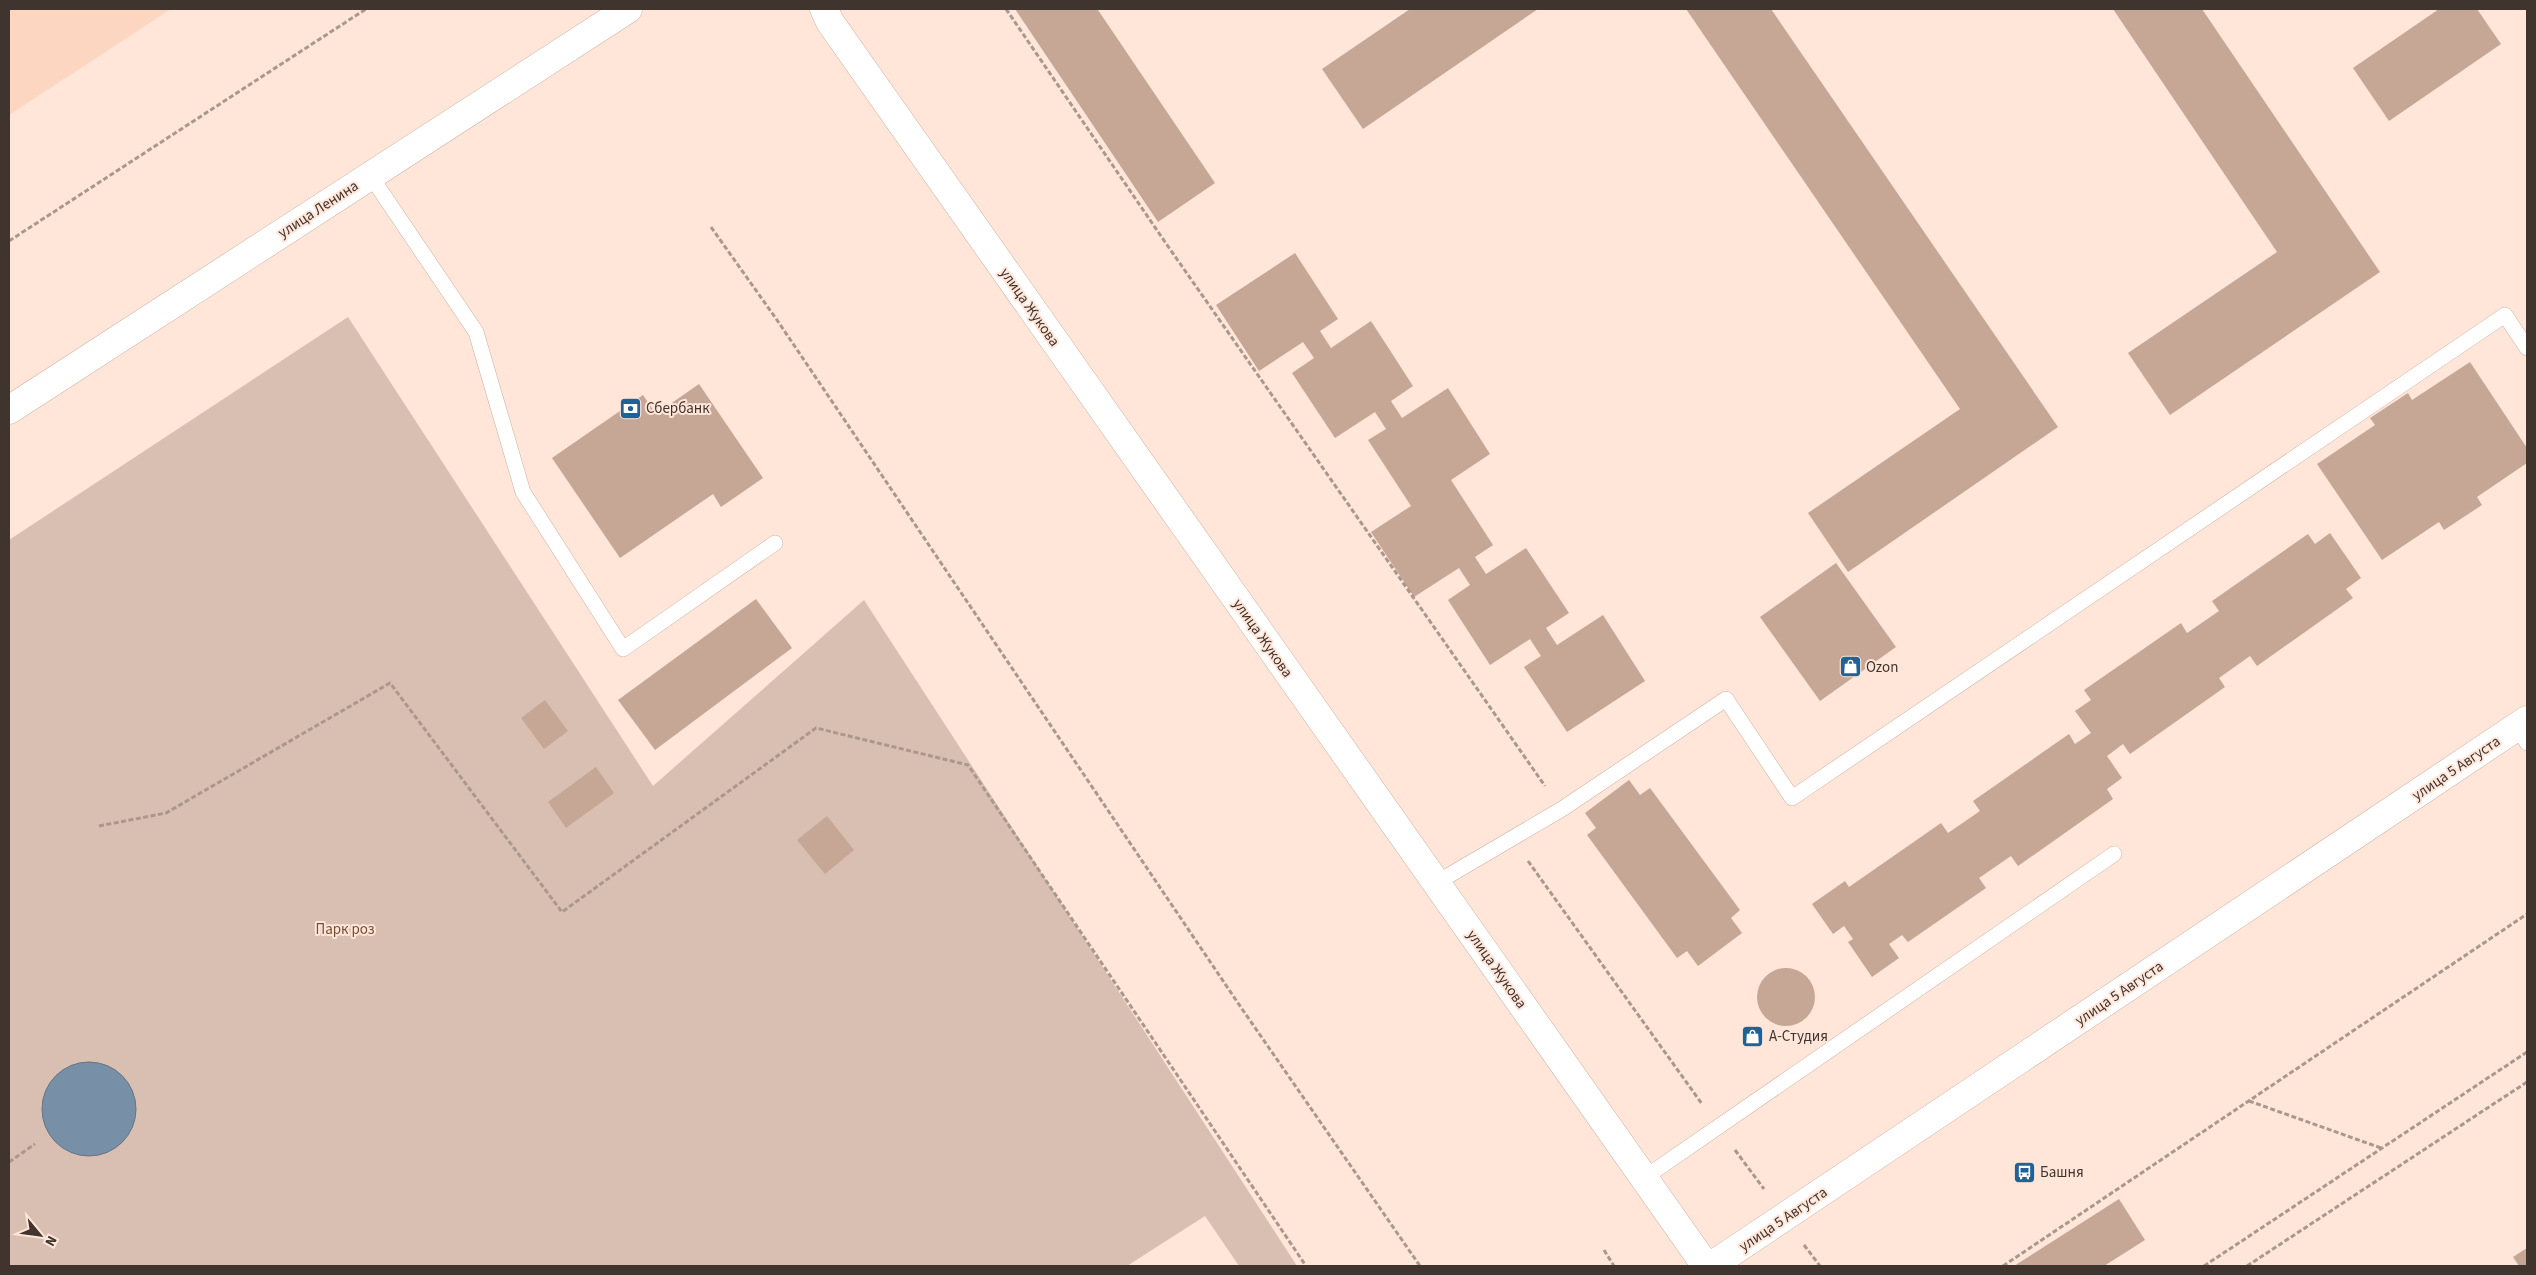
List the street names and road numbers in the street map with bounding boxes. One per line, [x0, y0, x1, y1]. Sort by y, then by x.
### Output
street label: улица Ленина [274, 176, 363, 243]
street label: улица Жукова [995, 264, 1065, 351]
street label: улица Жукова [1228, 595, 1298, 682]
street label: улица 5 Августа [2408, 731, 2505, 806]
street label: улица Жукова [1462, 926, 1532, 1013]
street label: улица 5 Августа [2071, 956, 2168, 1031]
street label: улица 5 Августа [1735, 1182, 1832, 1257]

